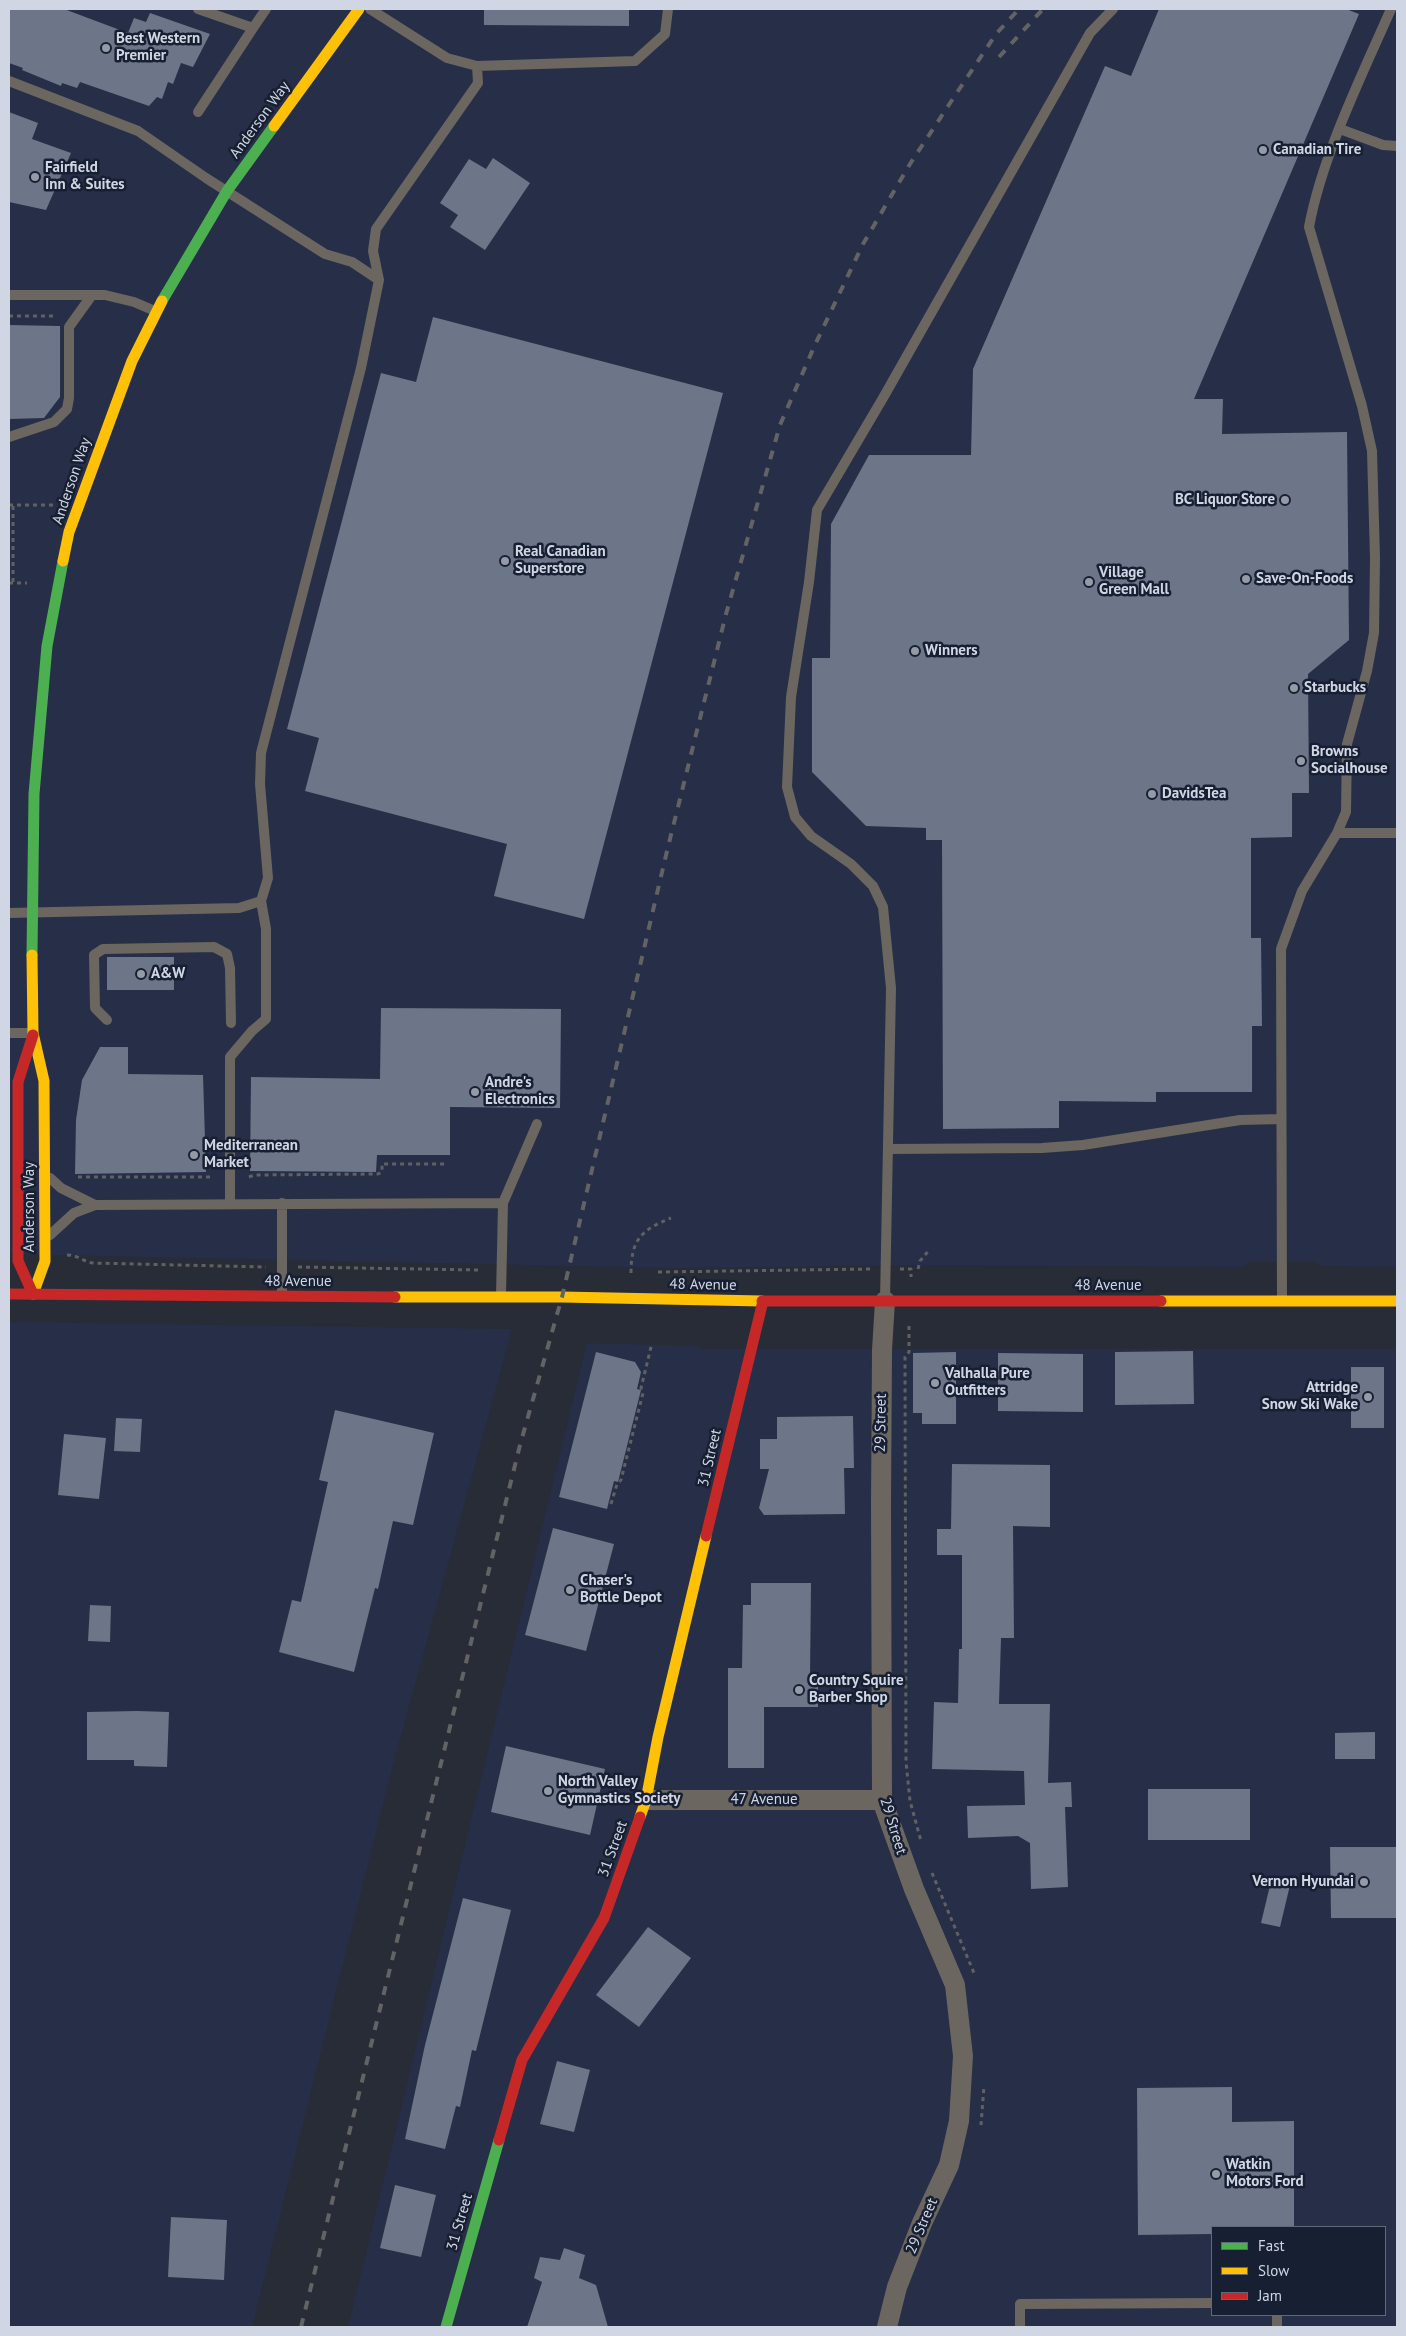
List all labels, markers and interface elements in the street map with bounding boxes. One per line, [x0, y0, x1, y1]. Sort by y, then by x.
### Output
place label: Best Western Premier [116, 30, 200, 65]
marker: Best Western Premier [100, 42, 112, 54]
street label: Anderson Way [226, 78, 294, 162]
place label: Canadian Tire [1273, 141, 1361, 159]
marker: Canadian Tire [1257, 144, 1269, 156]
place label: Fairfield Inn & Suites [45, 159, 125, 194]
marker: Fairfield Inn & Suites [29, 171, 41, 183]
street label: Anderson Way [49, 435, 95, 527]
place label: BC Liquor Store [1175, 491, 1275, 509]
marker: BC Liquor Store [1279, 494, 1291, 506]
place label: Real Canadian Superstore [515, 543, 606, 578]
marker: Real Canadian Superstore [499, 555, 511, 567]
place label: Village Green Mall [1099, 564, 1169, 599]
place label: Save-On-Foods [1256, 570, 1353, 588]
marker: Save-On-Foods [1240, 573, 1252, 585]
marker: Village Green Mall [1083, 576, 1095, 588]
place label: Winners [925, 642, 978, 660]
marker: Winners [909, 645, 921, 657]
place label: Starbucks [1304, 679, 1366, 697]
marker: Starbucks [1288, 682, 1300, 694]
place label: Browns Socialhouse [1311, 743, 1388, 778]
marker: Browns Socialhouse [1295, 755, 1307, 767]
place label: DavidsTea [1162, 785, 1226, 803]
marker: DavidsTea [1146, 788, 1158, 800]
place label: A&W [151, 965, 185, 983]
marker: A&W [135, 968, 147, 980]
place label: Andre's Electronics [485, 1074, 555, 1109]
marker: Andre's Electronics [469, 1086, 481, 1098]
place label: Mediterranean Market [204, 1137, 298, 1172]
marker: Mediterranean Market [188, 1149, 200, 1161]
street label: Anderson Way [21, 1162, 39, 1252]
street label: 48 Avenue [264, 1273, 332, 1291]
street label: 48 Avenue [669, 1275, 737, 1295]
street label: 48 Avenue [1074, 1277, 1142, 1295]
place label: Valhalla Pure Outfitters [945, 1365, 1030, 1400]
marker: Valhalla Pure Outfitters [929, 1377, 941, 1389]
place label: Attridge Snow Ski Wake [1262, 1379, 1358, 1414]
marker: Attridge Snow Ski Wake [1362, 1391, 1374, 1403]
street label: 29 Street [871, 1394, 891, 1452]
street label: 31 Street [695, 1427, 725, 1489]
place label: Chaser's Bottle Depot [580, 1572, 662, 1607]
marker: Chaser's Bottle Depot [564, 1584, 576, 1596]
place label: Country Squire Barber Shop [809, 1672, 904, 1707]
marker: Country Squire Barber Shop [793, 1684, 805, 1696]
place label: North Valley Gymnastics Society [558, 1773, 680, 1808]
marker: North Valley Gymnastics Society [542, 1785, 554, 1797]
street label: 47 Avenue [730, 1791, 798, 1809]
street label: 29 Street [876, 1795, 910, 1857]
street label: 31 Street [595, 1818, 631, 1880]
place label: Vernon Hyundai [1252, 1873, 1354, 1891]
marker: Vernon Hyundai [1358, 1876, 1370, 1888]
place label: Watkin Motors Ford [1226, 2156, 1304, 2191]
marker: Watkin Motors Ford [1210, 2168, 1222, 2180]
street label: 31 Street [443, 2191, 477, 2253]
street label: 29 Street [902, 2195, 942, 2257]
legend [1211, 2226, 1386, 2316]
text: Fast [1258, 2236, 1285, 2255]
text: Slow [1258, 2261, 1289, 2280]
text: Jam [1258, 2286, 1282, 2305]

